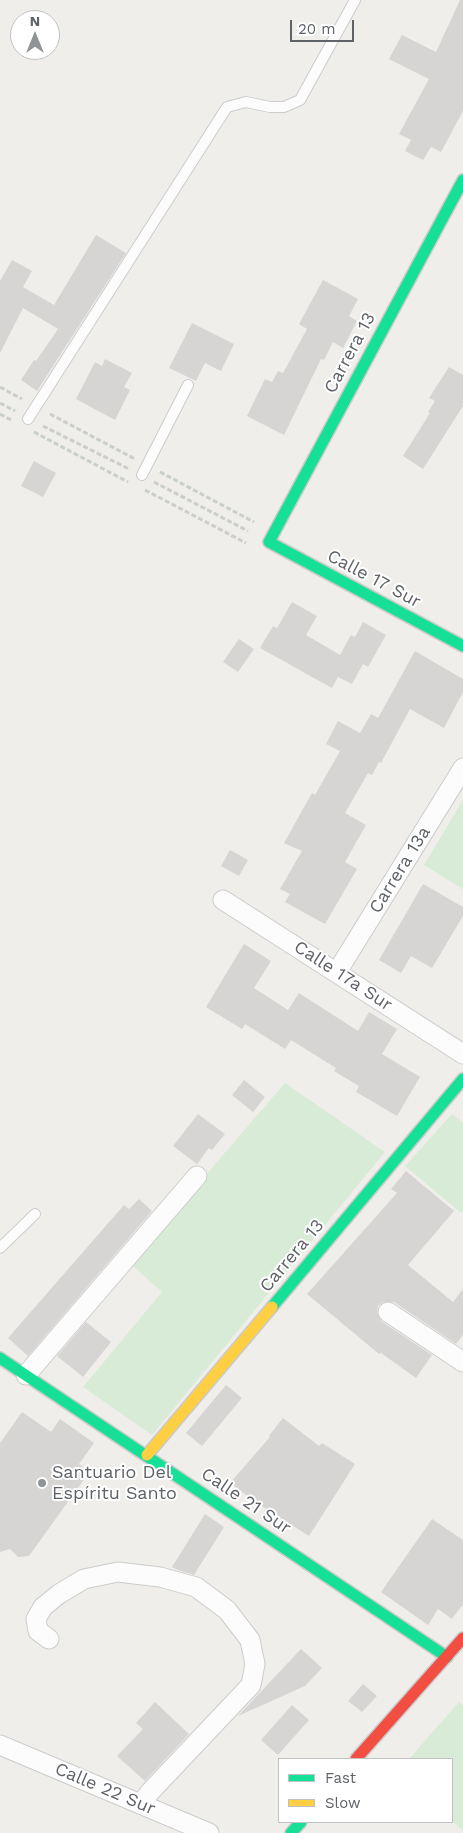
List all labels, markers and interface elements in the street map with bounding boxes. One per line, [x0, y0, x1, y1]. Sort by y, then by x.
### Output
north arrow [10, 10, 60, 60]
scale bar [293, 10, 357, 42]
text: N [30, 13, 40, 29]
text: 20 m [298, 20, 336, 38]
street label: Carrera 13 [320, 309, 380, 397]
street label: Calle 17 Sur [323, 545, 425, 613]
street label: Carrera 13a [365, 823, 435, 917]
street label: Calle 17a Sur [290, 936, 396, 1016]
street label: Carrera 13 [255, 1215, 329, 1297]
place label: Santuario Del Espíritu Santo [52, 1462, 177, 1505]
street label: Calle 21 Sur [197, 1463, 295, 1539]
marker: Santuario Del Espíritu Santo [36, 1477, 48, 1489]
street label: Calle 22 Sur [51, 1758, 159, 1820]
legend [278, 1758, 453, 1823]
text: Fast [325, 1769, 356, 1787]
text: Slow [325, 1794, 361, 1812]

